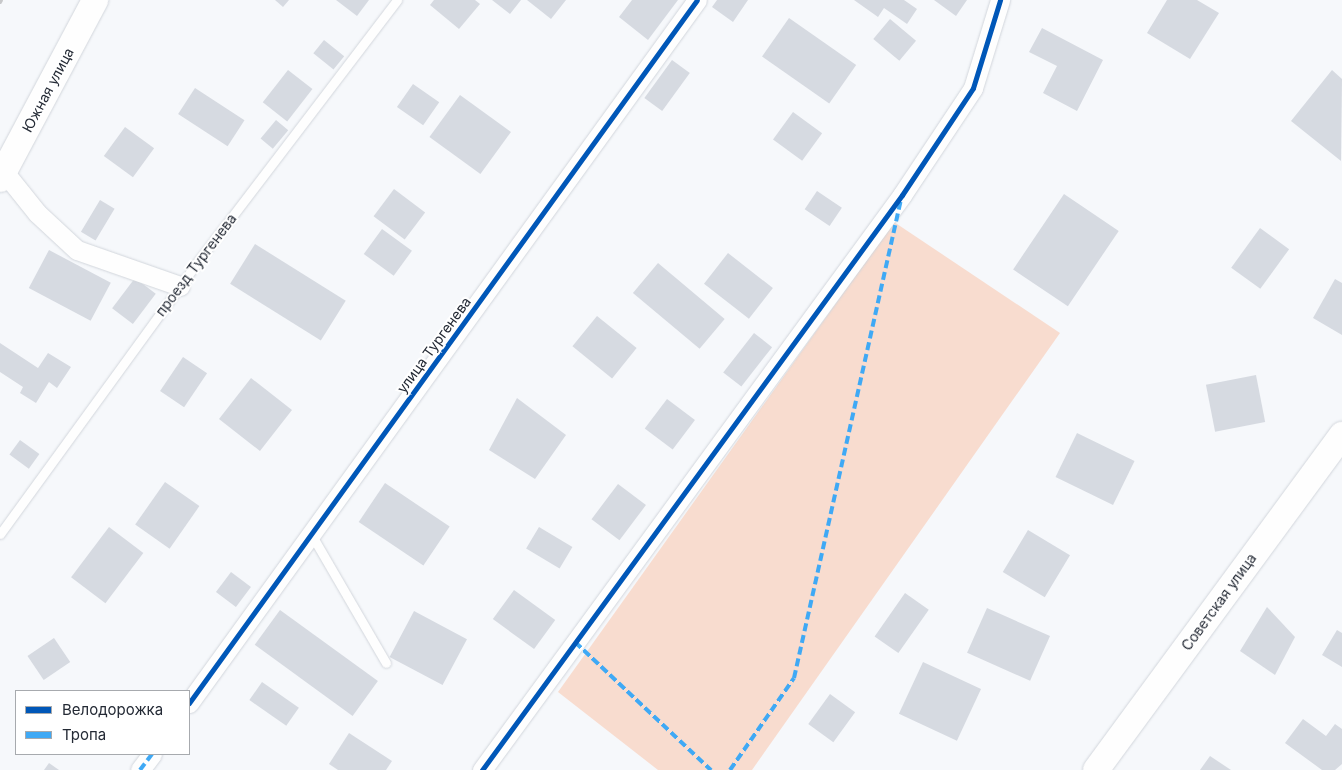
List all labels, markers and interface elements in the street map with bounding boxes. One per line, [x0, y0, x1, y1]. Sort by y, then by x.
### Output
street label: Южная улица [19, 45, 77, 135]
street label: проезд Тургенева [152, 210, 240, 320]
street label: улица Тургенева [394, 294, 474, 396]
street label: Советская улица [1178, 550, 1260, 654]
legend [15, 690, 190, 755]
text: Велодорожка [62, 700, 163, 719]
text: Тропа [62, 725, 106, 744]

